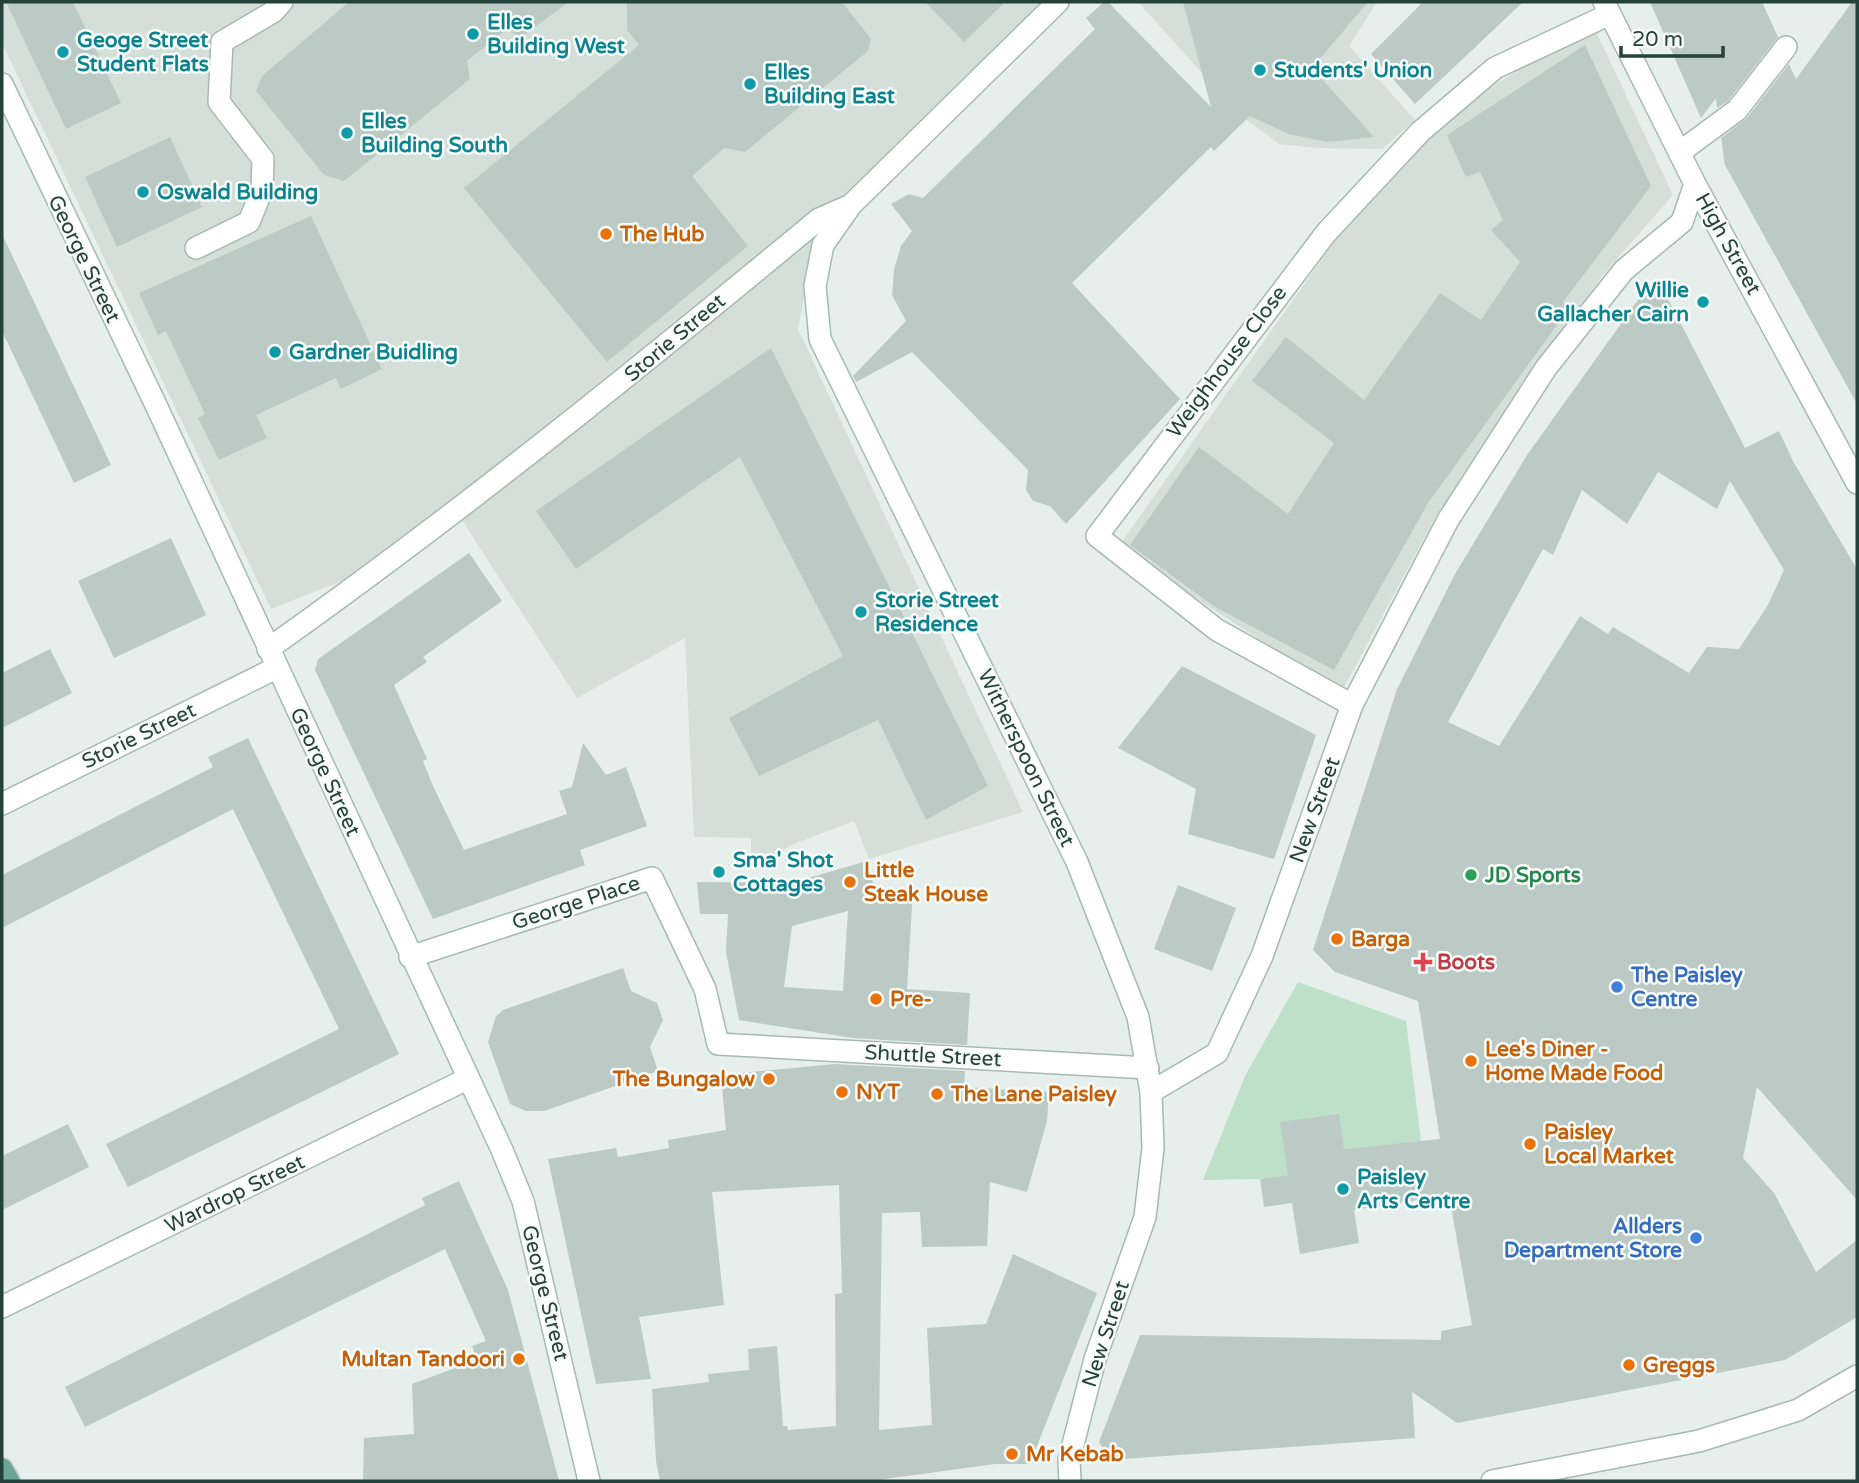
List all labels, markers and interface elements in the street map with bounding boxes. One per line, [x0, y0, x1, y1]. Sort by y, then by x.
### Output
place label: Elles Building West [487, 10, 625, 59]
scale bar [1621, 14, 1722, 58]
marker: Elles Building West [465, 26, 481, 42]
text: 20 m [1632, 27, 1683, 52]
place label: Geoge Street Student Flats [77, 28, 209, 77]
marker: Geoge Street Student Flats [55, 44, 71, 60]
place label: Students' Union [1274, 58, 1432, 83]
place label: Elles Building East [764, 60, 895, 109]
marker: Students' Union [1252, 62, 1268, 78]
marker: Elles Building East [742, 76, 758, 92]
place label: Elles Building South [361, 109, 508, 158]
marker: Elles Building South [339, 125, 355, 141]
place label: Oswald Building [157, 180, 318, 205]
marker: Oswald Building [135, 184, 151, 200]
street label: High Street [1690, 189, 1766, 299]
street label: George Street [42, 191, 126, 327]
place label: The Hub [619, 222, 704, 247]
marker: The Hub [598, 226, 614, 242]
place label: Willie Gallacher Cairn [1537, 278, 1689, 327]
street label: Weighhouse Close [1162, 281, 1292, 443]
street label: Storie Street [620, 289, 730, 387]
marker: Willie Gallacher Cairn [1695, 294, 1711, 310]
place label: Gardner Buidling [289, 340, 458, 365]
marker: Gardner Buidling [267, 344, 283, 360]
place label: Storie Street Residence [875, 588, 999, 637]
marker: Storie Street Residence [853, 604, 869, 620]
street label: Witherspoon Street [972, 665, 1080, 851]
street label: Storie Street [78, 698, 200, 774]
street label: George Street [284, 704, 366, 840]
street label: New Street [1284, 754, 1346, 866]
place label: Sma' Shot Cottages [733, 848, 833, 897]
place label: Little Steak House [864, 858, 988, 907]
place label: JD Sports [1484, 863, 1581, 888]
marker: Sma' Shot Cottages [711, 864, 727, 880]
marker: JD Sports [1463, 867, 1479, 883]
street label: George Place [509, 871, 643, 935]
marker: Little Steak House [842, 874, 858, 890]
place label: Barga [1351, 927, 1410, 952]
marker: Barga [1329, 931, 1345, 947]
place label: Boots [1437, 950, 1495, 975]
marker: Boots [1415, 954, 1431, 970]
place label: The Paisley Centre [1630, 963, 1743, 1012]
marker: The Paisley Centre [1609, 979, 1625, 995]
place label: Pre- [890, 987, 932, 1012]
marker: Pre- [868, 991, 884, 1007]
place label: Lee's Diner - Home Made Food [1485, 1037, 1663, 1086]
street label: Shuttle Street [864, 1040, 1002, 1072]
marker: Lee's Diner - Home Made Food [1463, 1053, 1479, 1069]
place label: The Bungalow [612, 1067, 755, 1092]
marker: The Bungalow [761, 1071, 777, 1087]
place label: NYT [856, 1080, 900, 1105]
place label: The Lane Paisley [950, 1082, 1118, 1107]
marker: NYT [834, 1084, 850, 1100]
marker: The Lane Paisley [929, 1086, 945, 1102]
place label: Paisley Local Market [1544, 1120, 1674, 1169]
marker: Paisley Local Market [1522, 1136, 1538, 1152]
street label: Wardrop Street [161, 1149, 309, 1239]
place label: Paisley Arts Centre [1357, 1165, 1471, 1214]
marker: Paisley Arts Centre [1335, 1181, 1351, 1197]
place label: Allders Department Store [1504, 1214, 1682, 1263]
street label: George Street [516, 1223, 574, 1363]
marker: Allders Department Store [1688, 1230, 1704, 1246]
street label: New Street [1077, 1278, 1135, 1390]
place label: Multan Tandoori [341, 1347, 505, 1372]
marker: Multan Tandoori [511, 1351, 527, 1367]
place label: Greggs [1643, 1353, 1715, 1378]
marker: Greggs [1621, 1357, 1637, 1373]
place label: Mr Kebab [1026, 1442, 1124, 1467]
marker: Mr Kebab [1004, 1446, 1020, 1462]

